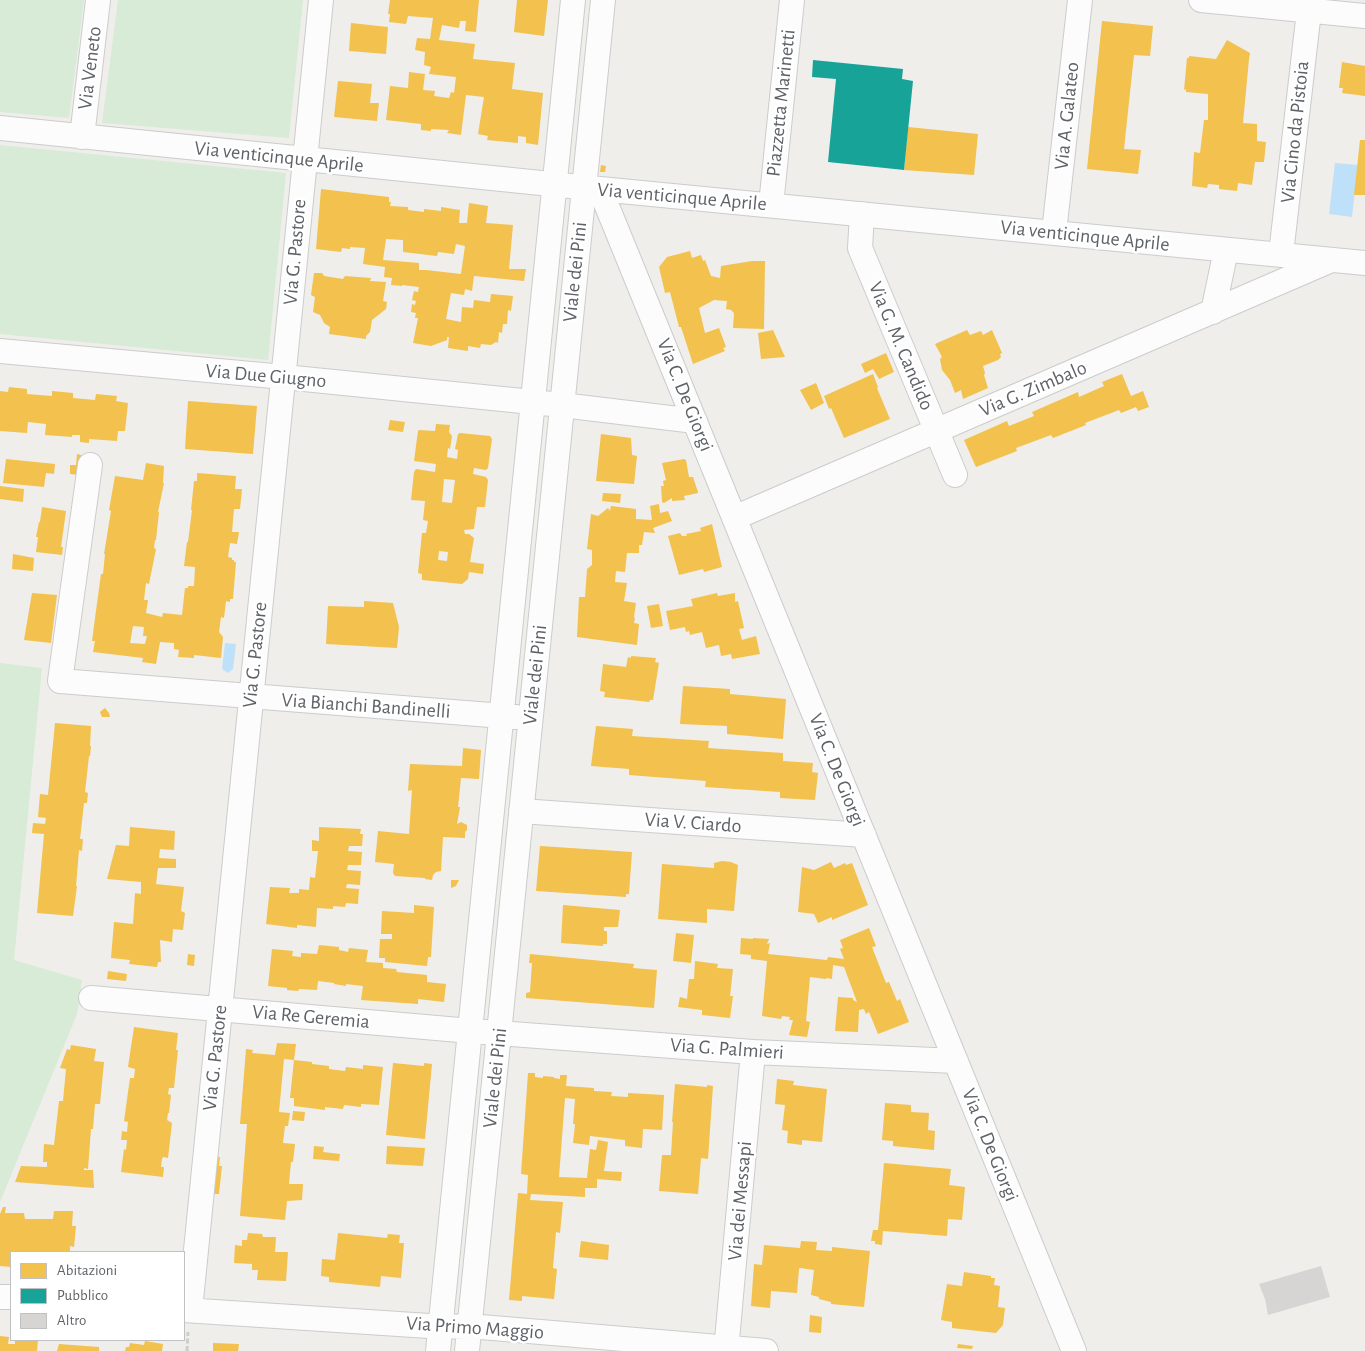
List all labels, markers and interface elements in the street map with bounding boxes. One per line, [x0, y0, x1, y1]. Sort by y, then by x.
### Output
street label: Via Veneto [73, 25, 107, 111]
street label: Piazzetta Marinetti [761, 28, 801, 178]
street label: Via Cino da Pistoia [1276, 60, 1314, 204]
street label: Via A. Galateo [1049, 61, 1085, 171]
street label: Via venticinque Aprile [193, 136, 365, 178]
street label: Via venticinque Aprile [596, 178, 768, 216]
street label: Via G. Pastore [278, 198, 312, 306]
street label: Via venticinque Aprile [999, 215, 1171, 257]
street label: Viale dei Pini [558, 221, 592, 323]
street label: Via G. M. Candido [863, 278, 939, 414]
street label: Via C. De Giorgi [651, 335, 719, 455]
street label: Via G. Zimbalo [976, 356, 1090, 422]
street label: Via Due Giugno [205, 359, 327, 393]
street label: Via G. Pastore [238, 601, 272, 709]
street label: Viale dei Pini [518, 624, 552, 726]
street label: Via Bianchi Bandinelli [281, 688, 451, 724]
street label: Via C. De Giorgi [803, 710, 871, 830]
street label: Via V. Ciardo [644, 808, 742, 838]
street label: Via Re Geremia [251, 1000, 371, 1034]
street label: Via G. Pastore [198, 1004, 232, 1112]
street label: Viale dei Pini [478, 1027, 512, 1129]
street label: Via G. Palmieri [669, 1033, 785, 1065]
street label: Via C. De Giorgi [956, 1085, 1024, 1205]
street label: Via dei Messapi [723, 1140, 757, 1262]
legend [10, 1251, 185, 1341]
text: Abitazioni [57, 1263, 117, 1278]
text: Pubblico [57, 1288, 108, 1303]
street label: Via Primo Maggio [405, 1311, 545, 1345]
text: Altro [57, 1313, 86, 1328]

